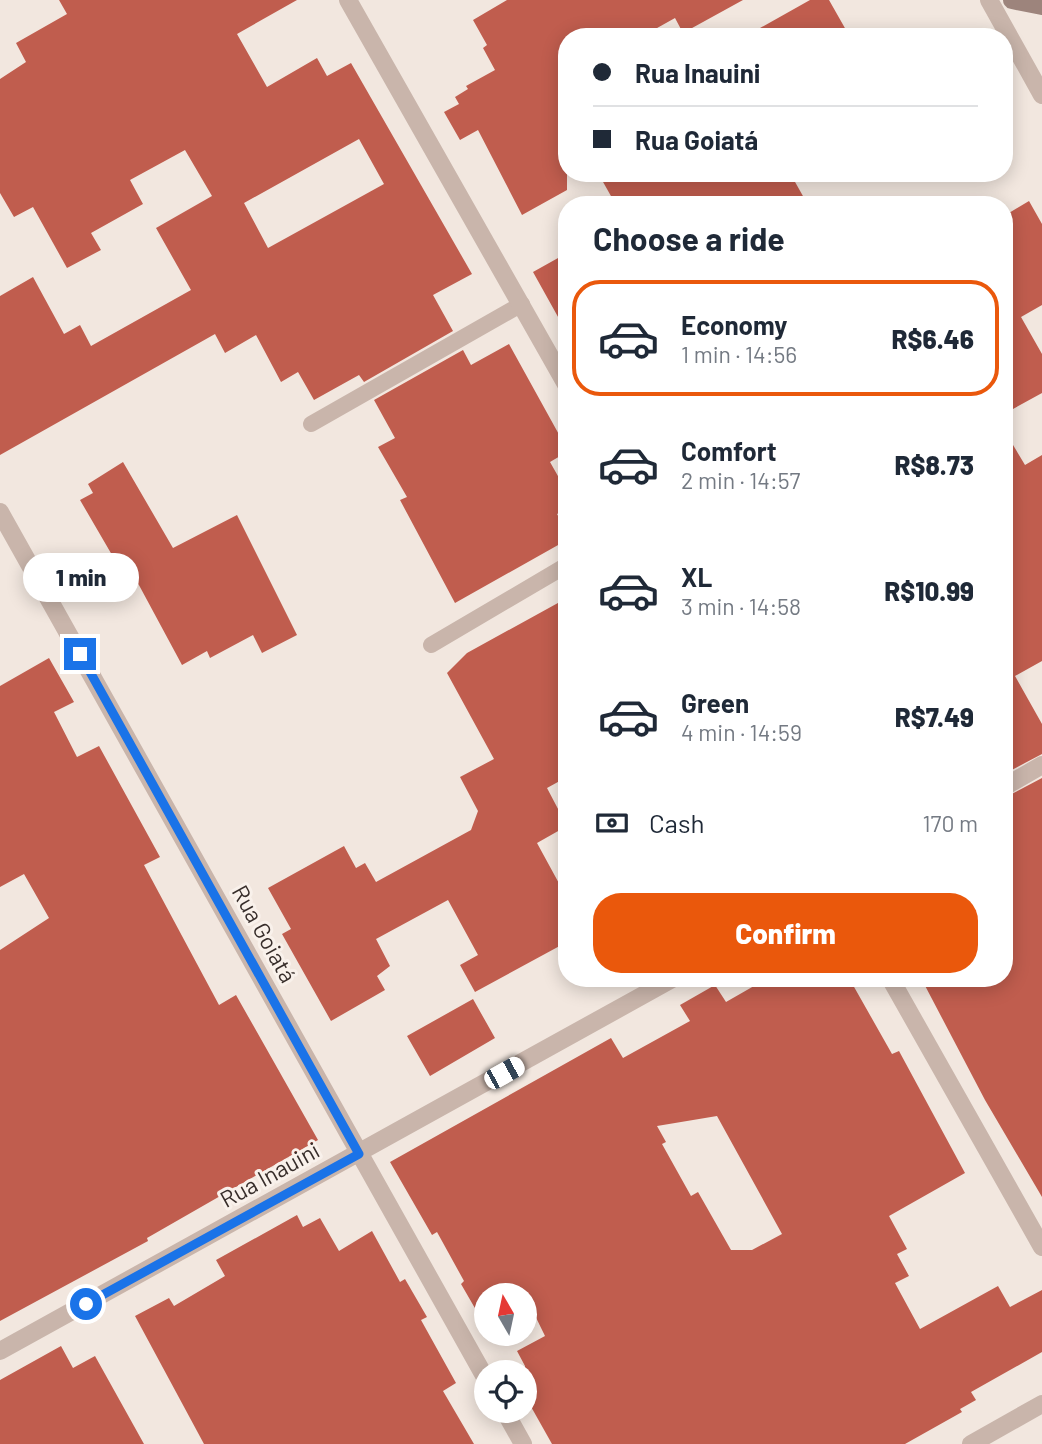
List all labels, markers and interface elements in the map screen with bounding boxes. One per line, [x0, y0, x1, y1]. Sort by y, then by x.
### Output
text: Rua Inauini [635, 57, 761, 88]
text: Rua Goiatá [635, 124, 758, 155]
text: Choose a ride [593, 219, 785, 257]
icon: car [597, 307, 660, 370]
text: Economy [681, 309, 787, 340]
text: R$6.46 [892, 323, 974, 354]
text: 1 min · 14:56 [681, 340, 797, 368]
icon: car [597, 433, 660, 496]
text: Comfort [681, 435, 777, 466]
text: R$8.73 [894, 449, 974, 480]
text: 2 min · 14:57 [681, 466, 800, 494]
callout: 1 min [22, 552, 138, 602]
icon: car [597, 559, 660, 622]
text: XL [681, 561, 712, 592]
text: 1 min [56, 563, 106, 591]
text: R$10.99 [884, 575, 974, 606]
text: 3 min · 14:58 [681, 592, 801, 620]
route end [64, 638, 96, 670]
icon: car [597, 685, 660, 748]
text: Green [681, 687, 749, 718]
text: R$7.49 [895, 701, 974, 732]
text: 4 min · 14:59 [681, 718, 802, 746]
icon: cash [593, 804, 631, 842]
text: Cash [649, 807, 704, 838]
text: 170 m [922, 809, 978, 837]
street label: Rua Goiatá [227, 880, 303, 987]
button: Confirm [593, 893, 978, 973]
car [481, 1054, 528, 1092]
street label: Rua Inauini [215, 1135, 324, 1213]
north arrow [474, 1283, 537, 1346]
map controls [474, 1283, 537, 1423]
route start [70, 1288, 102, 1320]
button: locate [474, 1360, 537, 1423]

